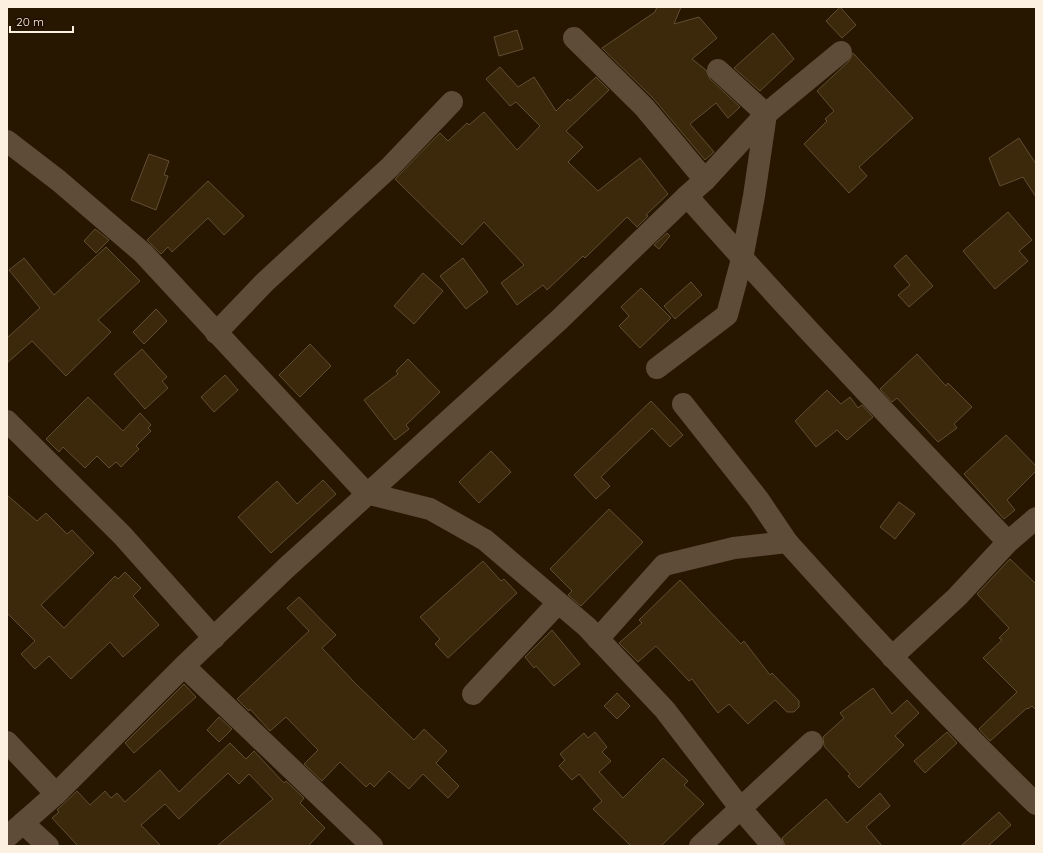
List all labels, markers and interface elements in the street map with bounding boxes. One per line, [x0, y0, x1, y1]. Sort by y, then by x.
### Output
scale bar [10, 8, 73, 34]
text: 20 m [16, 14, 44, 29]

